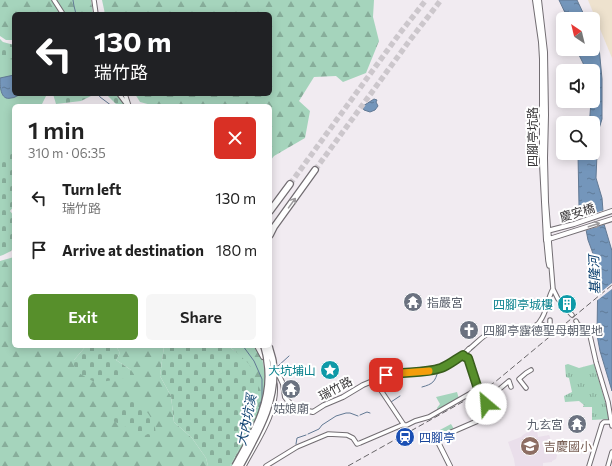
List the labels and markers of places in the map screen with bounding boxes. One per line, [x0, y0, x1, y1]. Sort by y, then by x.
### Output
temple icon: 指嚴宮 [402, 291, 424, 313]
building icon: 四腳亭城樓 [556, 293, 578, 315]
place label: 指嚴宮 [427, 295, 463, 309]
place label: 四腳亭城樓 [493, 297, 553, 311]
church icon: 四腳亭露德聖母朝聖地 [458, 319, 480, 341]
place label: 四腳亭露德聖母朝聖地 [483, 323, 603, 337]
pin [369, 358, 403, 392]
place icon: 大坑埔山 [319, 359, 341, 381]
place label: 大坑埔山 [268, 363, 316, 377]
temple icon: 姑娘廟 [280, 378, 302, 400]
place label: 姑娘廟 [273, 401, 309, 415]
temple icon: 九玄宮 [566, 413, 588, 435]
place label: 九玄宮 [527, 417, 563, 431]
station icon: 四腳亭 [394, 426, 416, 448]
place label: 四腳亭 [419, 430, 455, 444]
school or university icon: 吉慶國小 [519, 435, 541, 457]
place label: 吉慶國小 [544, 439, 592, 453]

